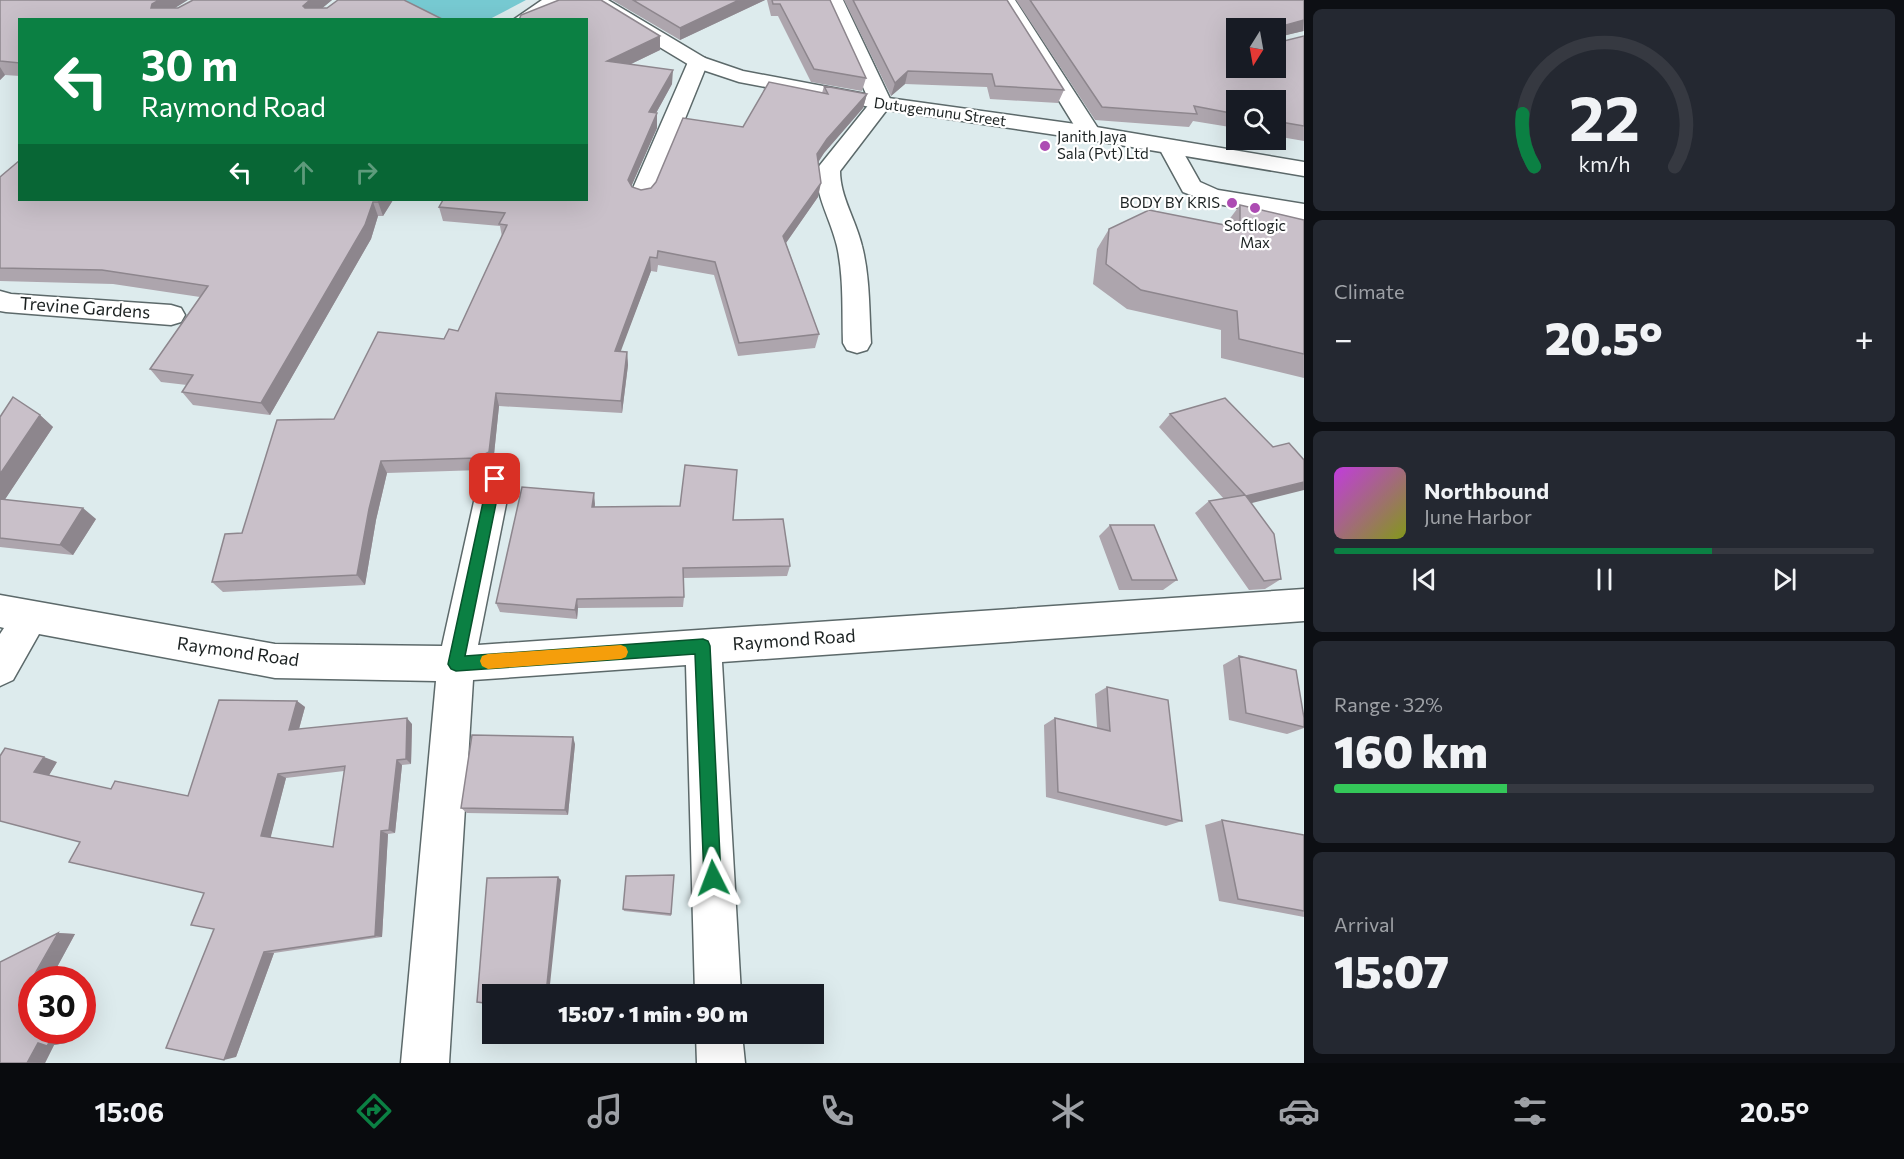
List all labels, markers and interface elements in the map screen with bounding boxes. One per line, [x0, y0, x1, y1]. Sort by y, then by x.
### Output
north arrow [1226, 18, 1286, 78]
map controls [1226, 18, 1286, 150]
text: 30 m [141, 38, 238, 90]
icon: left [42, 42, 120, 120]
text: 22 [1568, 78, 1640, 154]
text: Raymond Road [141, 90, 326, 123]
button: search [1226, 90, 1286, 150]
street label: Dutugemunu Street [873, 93, 1008, 129]
place label: Janith Jaya Sala (Pvt) Ltd [1057, 127, 1149, 162]
marker: Janith Jaya Sala (Pvt) Ltd [1038, 139, 1052, 153]
text: km/h [1578, 150, 1630, 176]
icon: left [224, 156, 257, 189]
icon: ahead [287, 156, 320, 189]
icon: right [350, 156, 383, 189]
place label: BODY BY KRIS [1120, 193, 1220, 211]
marker: BODY BY KRIS [1225, 196, 1239, 210]
marker: Softlogic Max [1248, 201, 1262, 215]
place label: Softlogic Max [1224, 216, 1286, 251]
text: Climate [1334, 279, 1404, 303]
street label: Trevine Gardens [19, 291, 151, 323]
text: 20.5° [1545, 309, 1663, 364]
text: − [1334, 317, 1353, 358]
text: + [1855, 317, 1874, 358]
pin [469, 453, 520, 504]
icon: arrive [478, 462, 511, 495]
text: Northbound [1424, 477, 1549, 504]
text: June Harbor [1424, 504, 1532, 528]
icon: previous [1408, 563, 1441, 596]
icon: pause [1588, 563, 1621, 596]
icon: next [1768, 563, 1801, 596]
street label: Raymond Road [732, 624, 856, 654]
street label: Raymond Road [176, 632, 301, 670]
text: Range · 32% [1334, 692, 1443, 716]
text: 160 km [1334, 722, 1488, 777]
position arrow [681, 846, 745, 910]
text: Arrival [1334, 912, 1395, 936]
text: 15:07 [1334, 942, 1449, 997]
speed limit sign: 30 [18, 966, 96, 1044]
text: 15:07 · 1 min · 90 m [558, 1000, 748, 1027]
icon: directions [353, 1090, 395, 1132]
icon: music [584, 1090, 626, 1132]
icon: phone [816, 1090, 858, 1132]
icon: climate [1047, 1090, 1089, 1132]
icon: car [1278, 1090, 1320, 1132]
icon: filters [1509, 1090, 1551, 1132]
text: 15:06 [95, 1095, 164, 1128]
text: 20.5° [1740, 1095, 1809, 1128]

